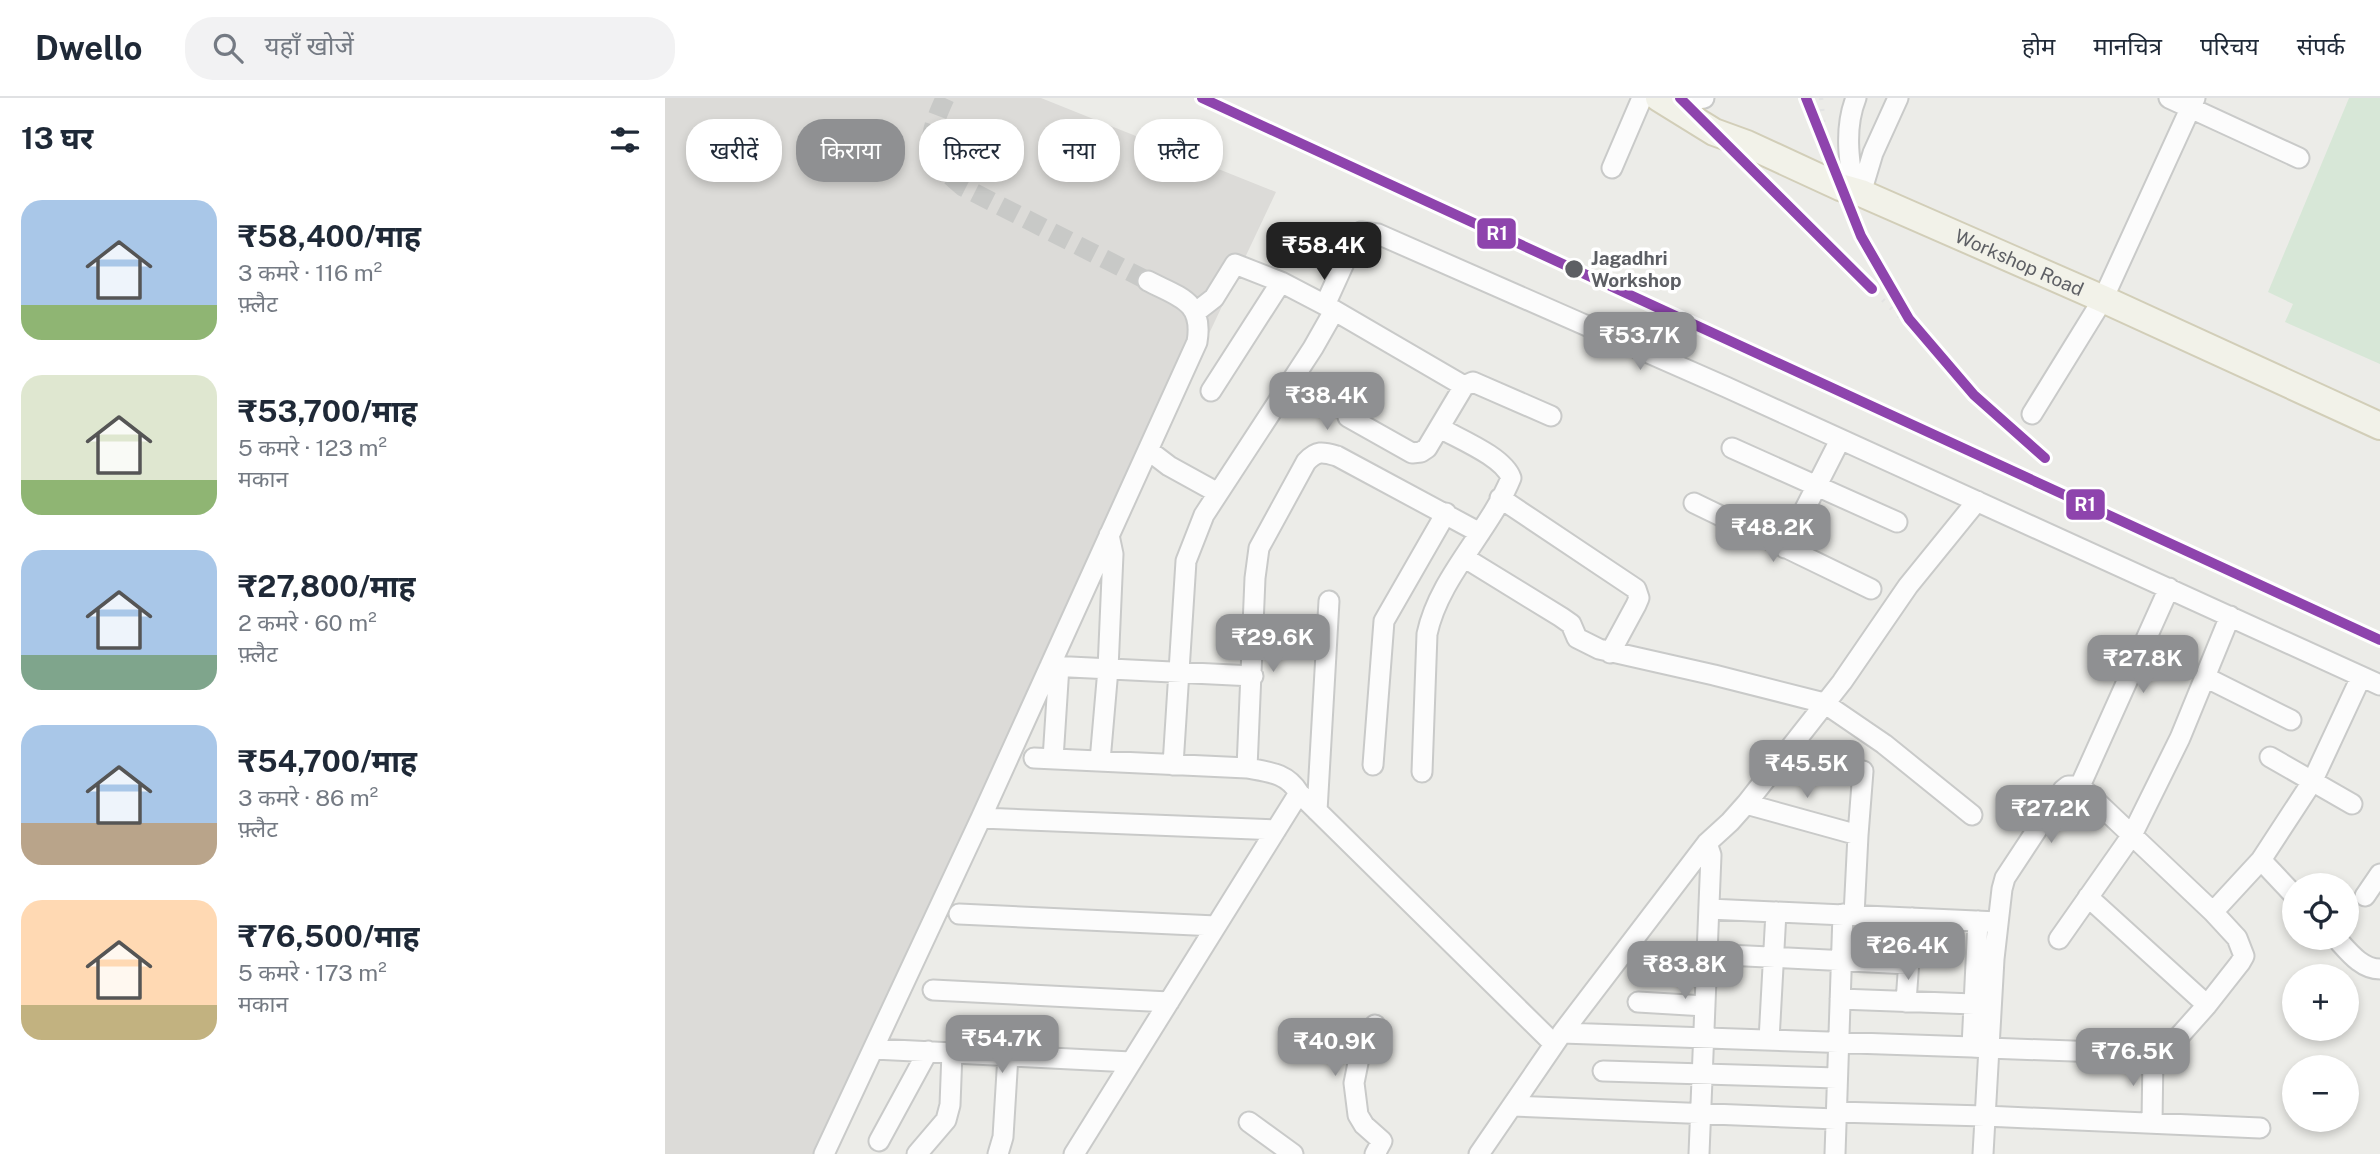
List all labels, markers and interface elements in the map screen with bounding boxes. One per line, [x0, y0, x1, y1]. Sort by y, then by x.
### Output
search box [185, 17, 675, 80]
text: Dwello [35, 29, 143, 67]
icon: search [209, 29, 247, 67]
text: यहाँ खोजें [265, 30, 354, 61]
text: होम [2022, 32, 2055, 60]
text: मानचित्र [2093, 32, 2162, 60]
text: परिचय [2200, 32, 2259, 60]
text: संपर्क [2297, 32, 2345, 60]
chip: खरीदें [686, 119, 782, 182]
chip: किराया [796, 119, 905, 182]
chip: फ़िल्टर [919, 119, 1024, 182]
chip: नया [1038, 119, 1120, 182]
chip: फ़्लैट [1134, 119, 1223, 182]
text: 13 घर [21, 120, 93, 156]
icon: filters [606, 121, 644, 159]
line badge: R1 [1476, 217, 1517, 250]
text: ₹58,400/माह [238, 218, 421, 254]
pin: ₹58.4K [1267, 222, 1381, 282]
text: R1 [1486, 222, 1508, 244]
street label: Workshop Road [1952, 225, 2087, 300]
icon: home [77, 228, 161, 312]
text: ₹58.4K [1282, 231, 1366, 258]
place label: Jagadhri Workshop [1591, 247, 1682, 291]
marker: Jagadhri Workshop [1563, 258, 1585, 280]
text: 3 कमरे · 116 m² [238, 259, 382, 286]
text: फ़्लैट [238, 290, 278, 317]
pin: ₹53.7K [1583, 313, 1697, 372]
text: ₹53.7K [1600, 321, 1680, 348]
pin: ₹38.4K [1270, 372, 1384, 432]
text: ₹38.4K [1285, 381, 1369, 408]
text: ₹53,700/माह [238, 393, 417, 429]
icon: home [77, 403, 161, 487]
text: 5 कमरे · 123 m² [238, 434, 387, 461]
text: मकान [238, 465, 288, 492]
line badge: R1 [2065, 488, 2106, 521]
text: R1 [2074, 493, 2096, 515]
pin: ₹48.2K [1716, 504, 1830, 564]
text: ₹48.2K [1731, 513, 1815, 540]
text: ₹27,800/माह [238, 568, 415, 604]
icon: home [77, 578, 161, 662]
text: 2 कमरे · 60 m² [238, 609, 377, 636]
pin: ₹29.6K [1216, 614, 1330, 674]
text: ₹29.6K [1232, 623, 1314, 650]
pin: ₹27.8K [2086, 636, 2200, 695]
text: फ़्लैट [238, 640, 278, 667]
text: ₹27.8K [2103, 644, 2183, 671]
pin: ₹45.5K [1750, 740, 1864, 800]
text: ₹54,700/माह [238, 743, 417, 779]
text: ₹45.5K [1765, 749, 1849, 776]
icon: home [77, 753, 161, 837]
text: 3 कमरे · 86 m² [238, 784, 378, 811]
pin: ₹27.2K [1994, 786, 2108, 845]
text: ₹27.2K [2012, 794, 2090, 821]
text: फ़्लैट [238, 815, 278, 842]
map controls [2282, 873, 2359, 1132]
button: locate [2282, 873, 2359, 950]
text: ₹76,500/माह [238, 918, 420, 954]
pin: ₹26.4K [1851, 922, 1965, 982]
icon: home [77, 928, 161, 1012]
text: ₹26.4K [1867, 931, 1949, 958]
pin: ₹83.8K [1628, 942, 1742, 1001]
text: ₹83.8K [1643, 950, 1727, 977]
text: 5 कमरे · 173 m² [238, 959, 387, 986]
button: + [2282, 964, 2359, 1041]
text: मकान [238, 990, 288, 1017]
pin: ₹54.7K [945, 1016, 1059, 1075]
pin: ₹40.9K [1278, 1018, 1392, 1078]
text: ₹54.7K [962, 1024, 1042, 1051]
text: ₹40.9K [1294, 1027, 1376, 1054]
pin: ₹76.5K [2076, 1028, 2190, 1088]
text: ₹76.5K [2092, 1037, 2174, 1064]
button: − [2282, 1055, 2359, 1132]

